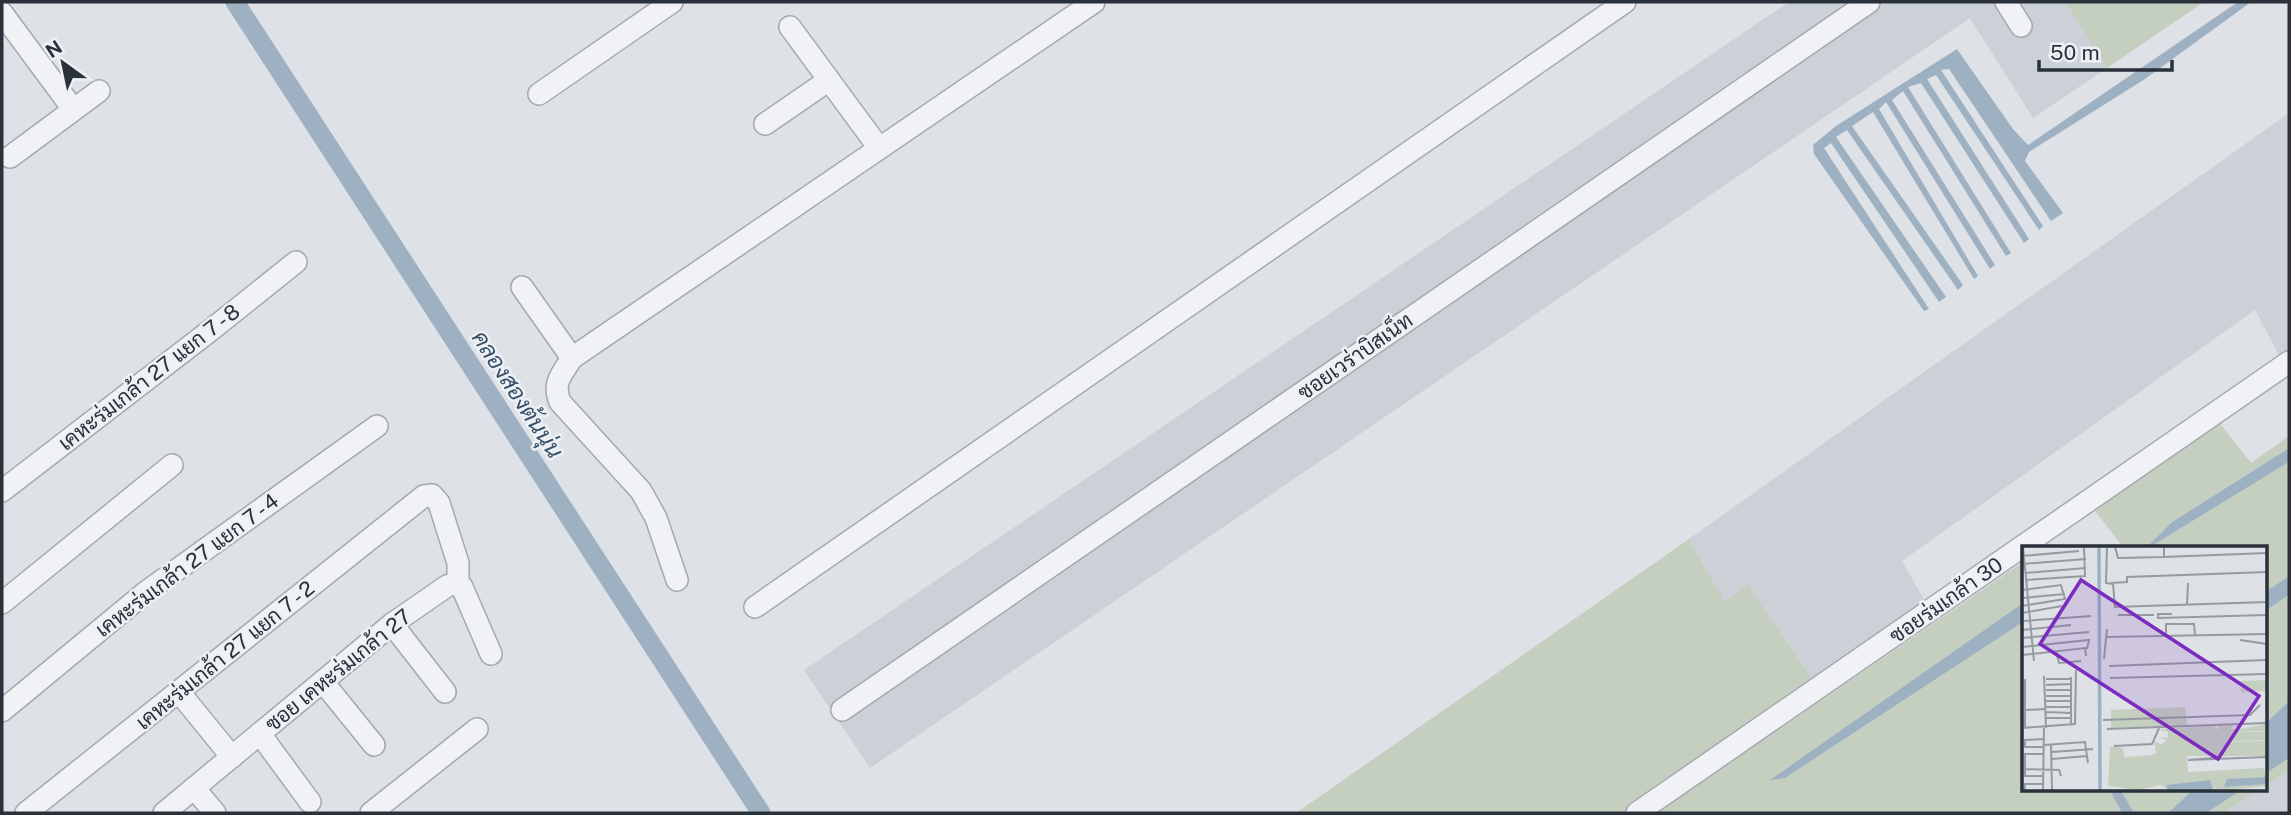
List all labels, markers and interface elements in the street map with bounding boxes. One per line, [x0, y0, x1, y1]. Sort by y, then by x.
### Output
north arrow [28, 28, 98, 98]
scale bar [2039, 28, 2172, 72]
text: N [42, 35, 66, 62]
text: 50 m [2050, 40, 2100, 65]
street label: เคหะร่มเกล้า 27 แยก 7 - 8 [53, 298, 245, 456]
street label: ซอยเวร่าบิสเน็ท [1292, 306, 1417, 405]
water label: คลองสองต้นนุ่น [464, 325, 569, 465]
street label: เคหะร่มเกล้า 27 แยก 7 - 4 [91, 488, 283, 642]
inset map [2022, 546, 2266, 790]
street label: ซอยร่มเกล้า 30 [1885, 552, 2007, 648]
street label: เคหะร่มเกล้า 27 แยก 7 - 2 [131, 575, 319, 735]
street label: ซอย เคหะร่มเกล้า 27 [260, 604, 416, 736]

